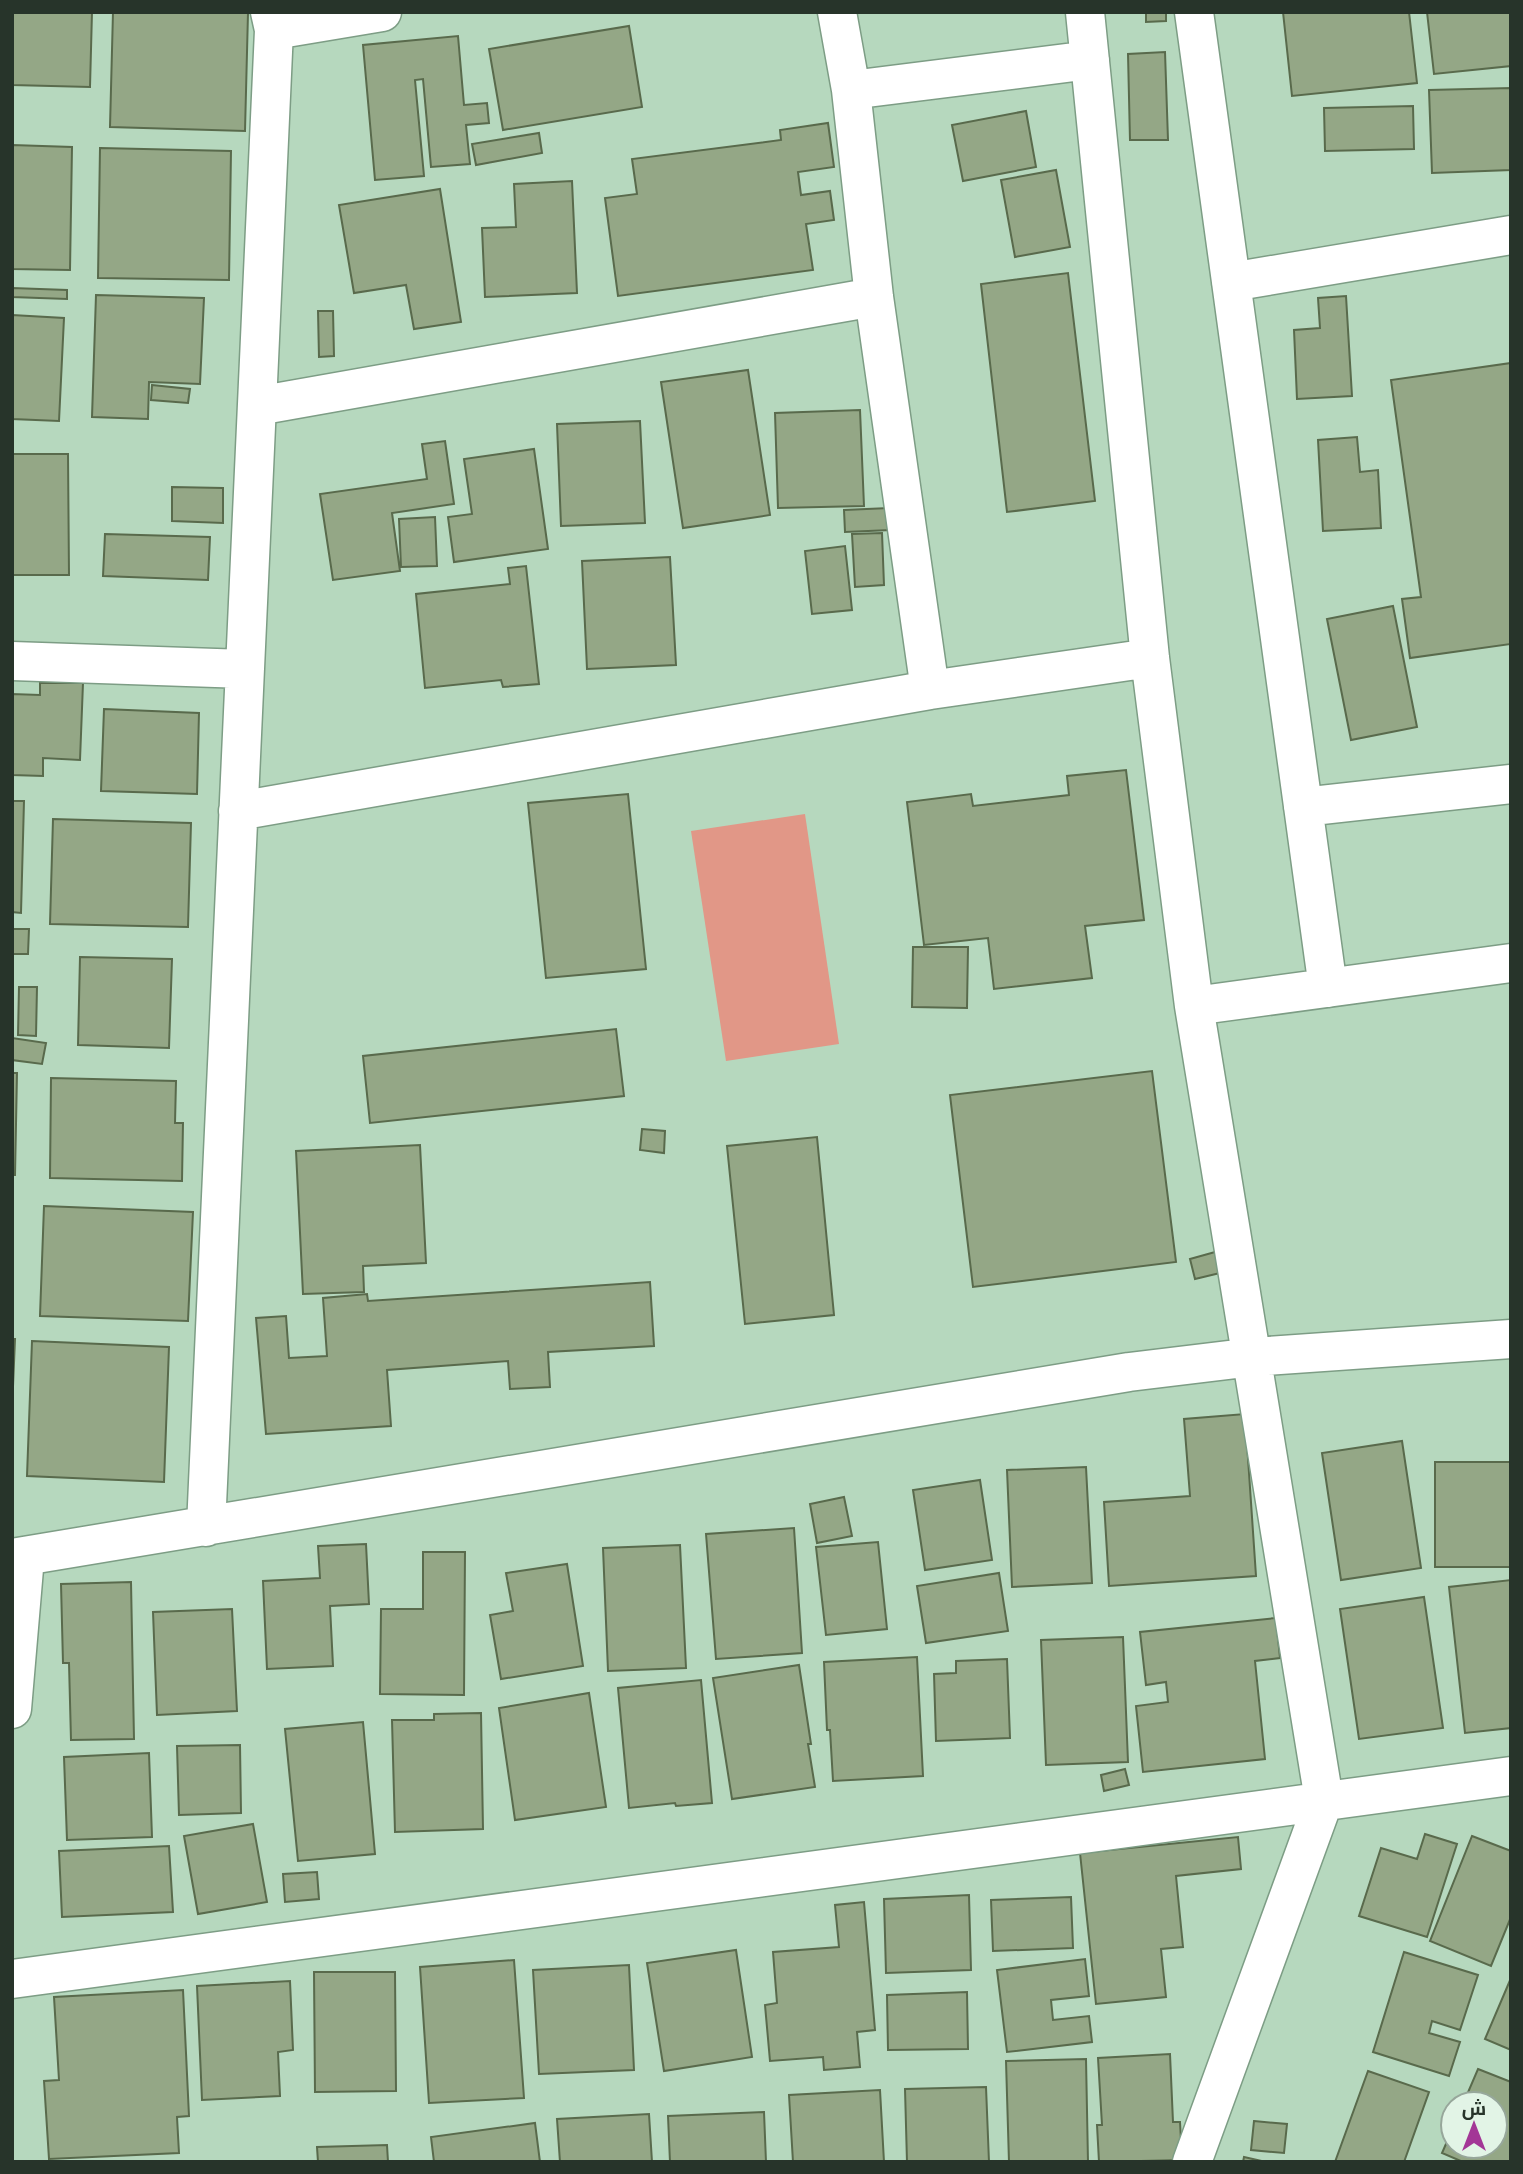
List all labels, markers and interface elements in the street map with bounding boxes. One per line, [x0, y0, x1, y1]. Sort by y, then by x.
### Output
north arrow [1439, 2090, 1509, 2160]
text: ش [1462, 2097, 1486, 2120]

